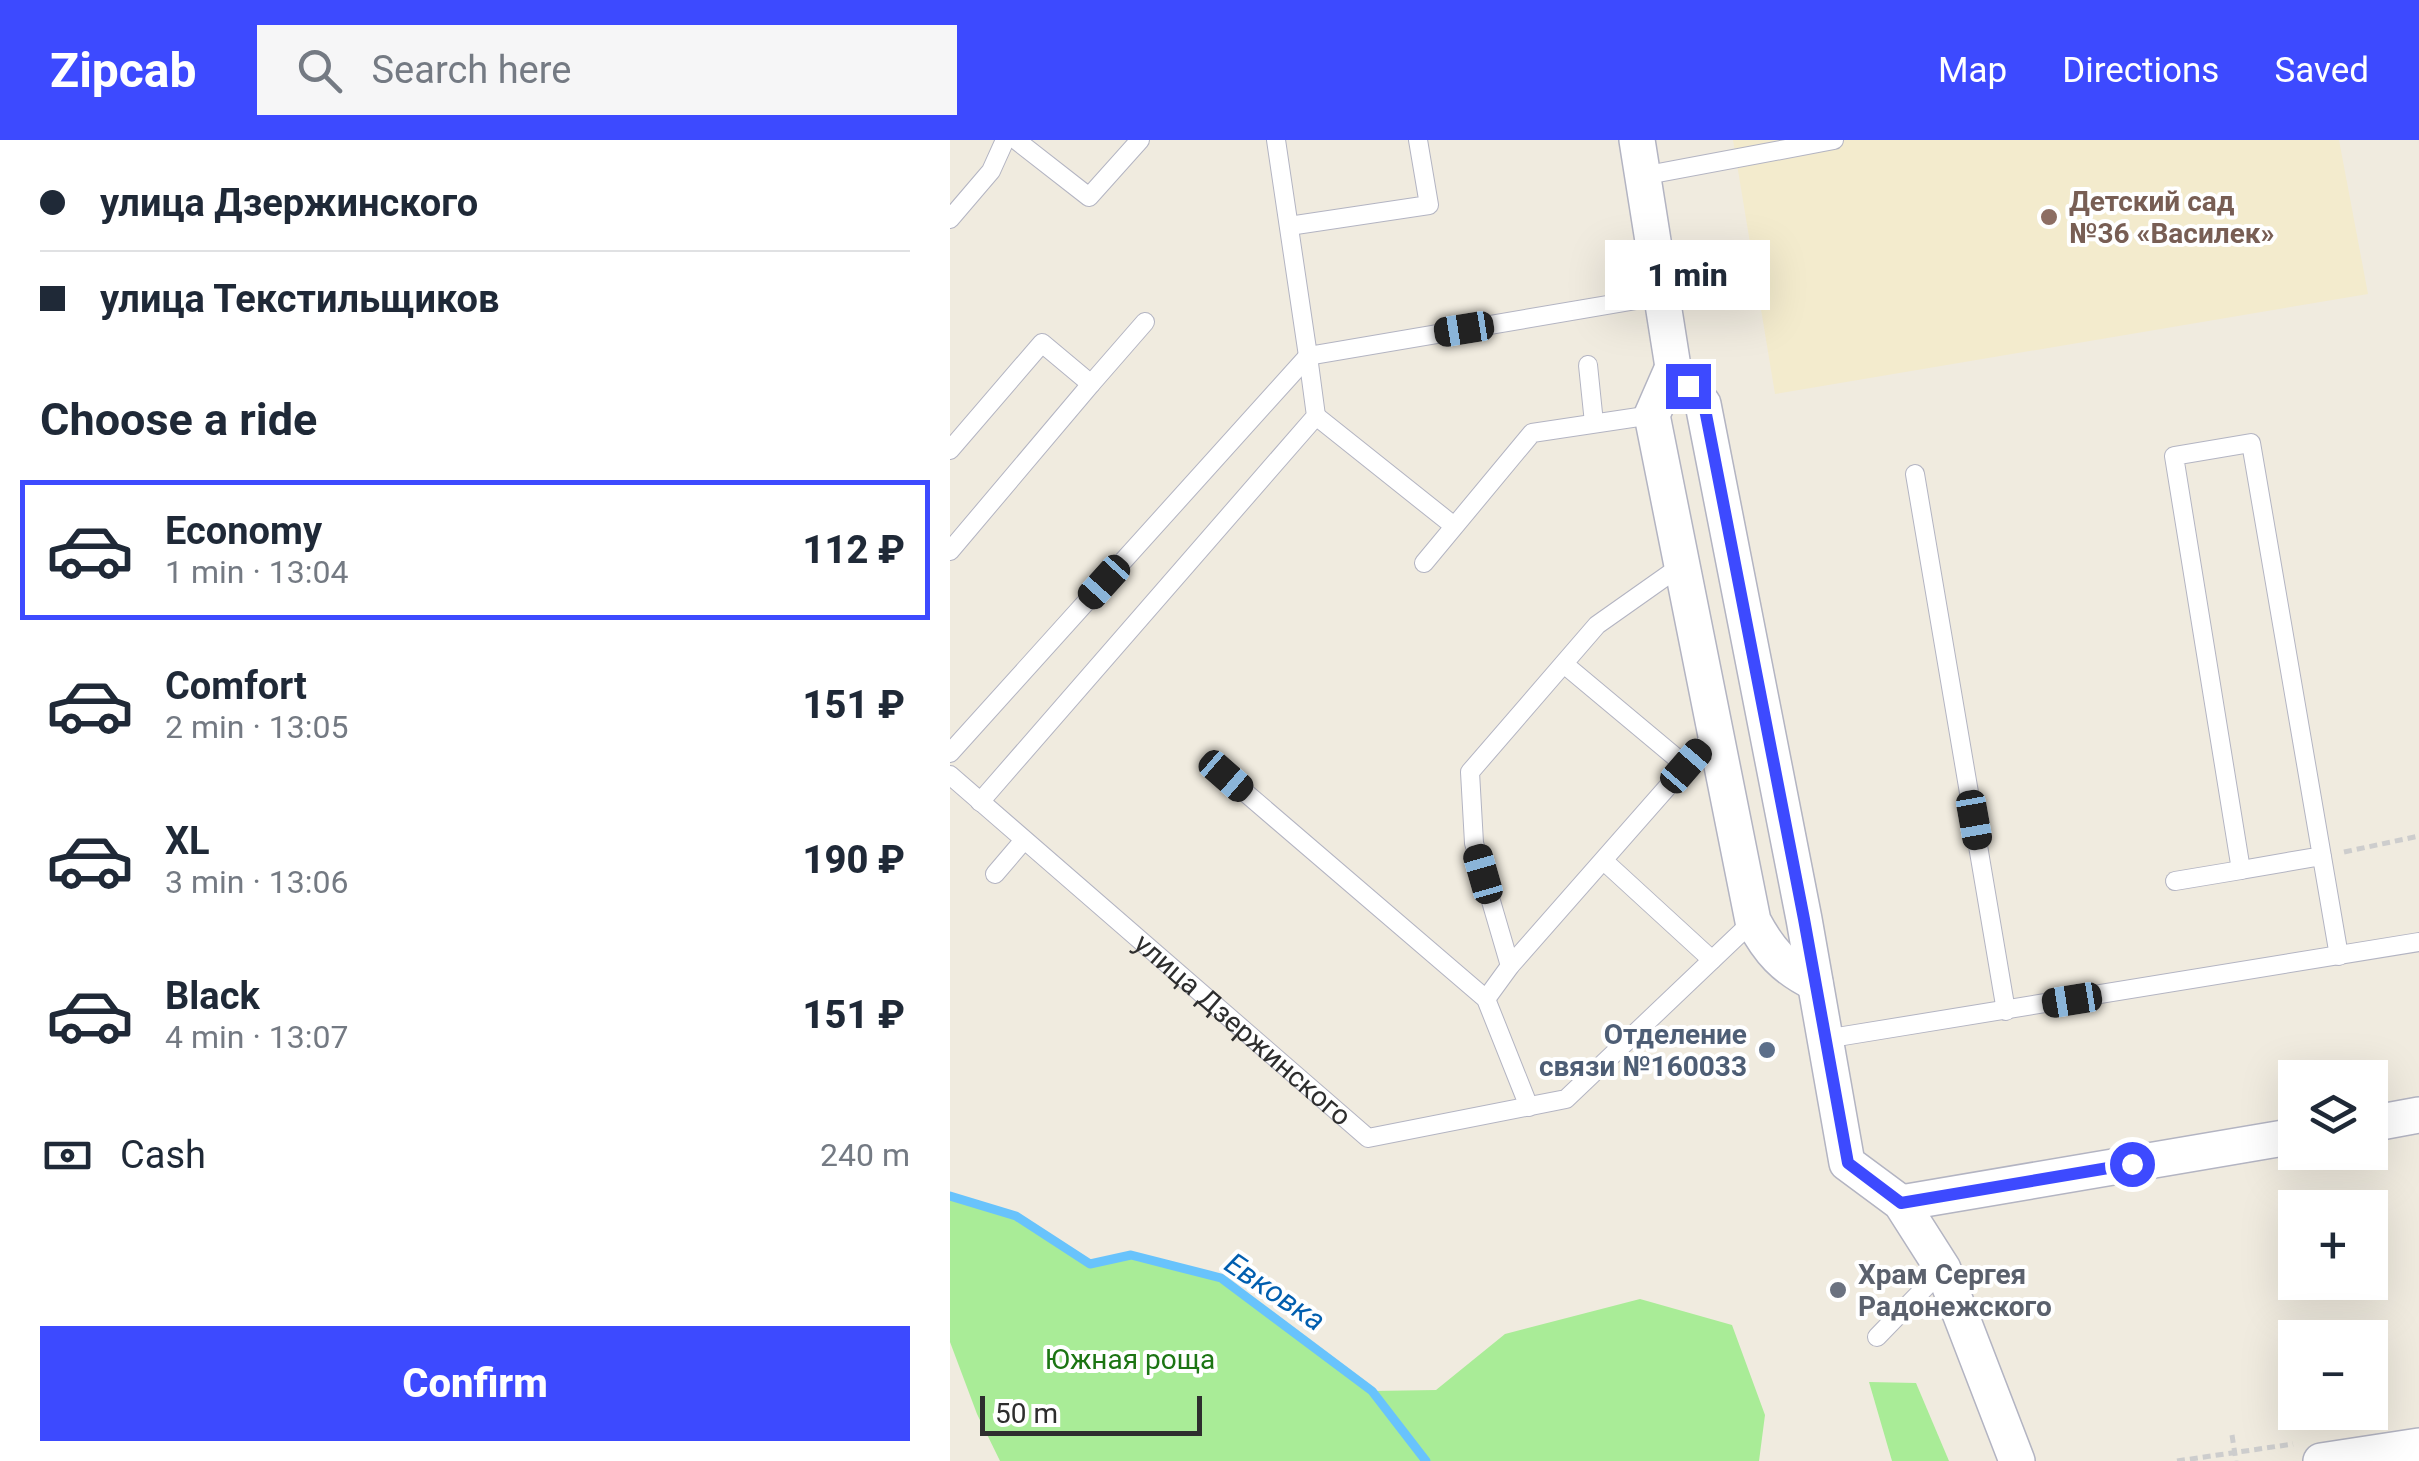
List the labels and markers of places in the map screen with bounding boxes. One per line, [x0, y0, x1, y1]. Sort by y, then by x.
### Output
place label: Детский сад №36 «Василек» [2069, 185, 2275, 250]
marker: Детский сад №36 «Василек» [2038, 206, 2060, 228]
place label: Отделение связи №160033 [1539, 1018, 1747, 1083]
marker: Отделение связи №160033 [1756, 1039, 1778, 1061]
place label: Храм Сергея Радонежского [1858, 1258, 2052, 1323]
marker: Храм Сергея Радонежского [1827, 1279, 1849, 1301]

